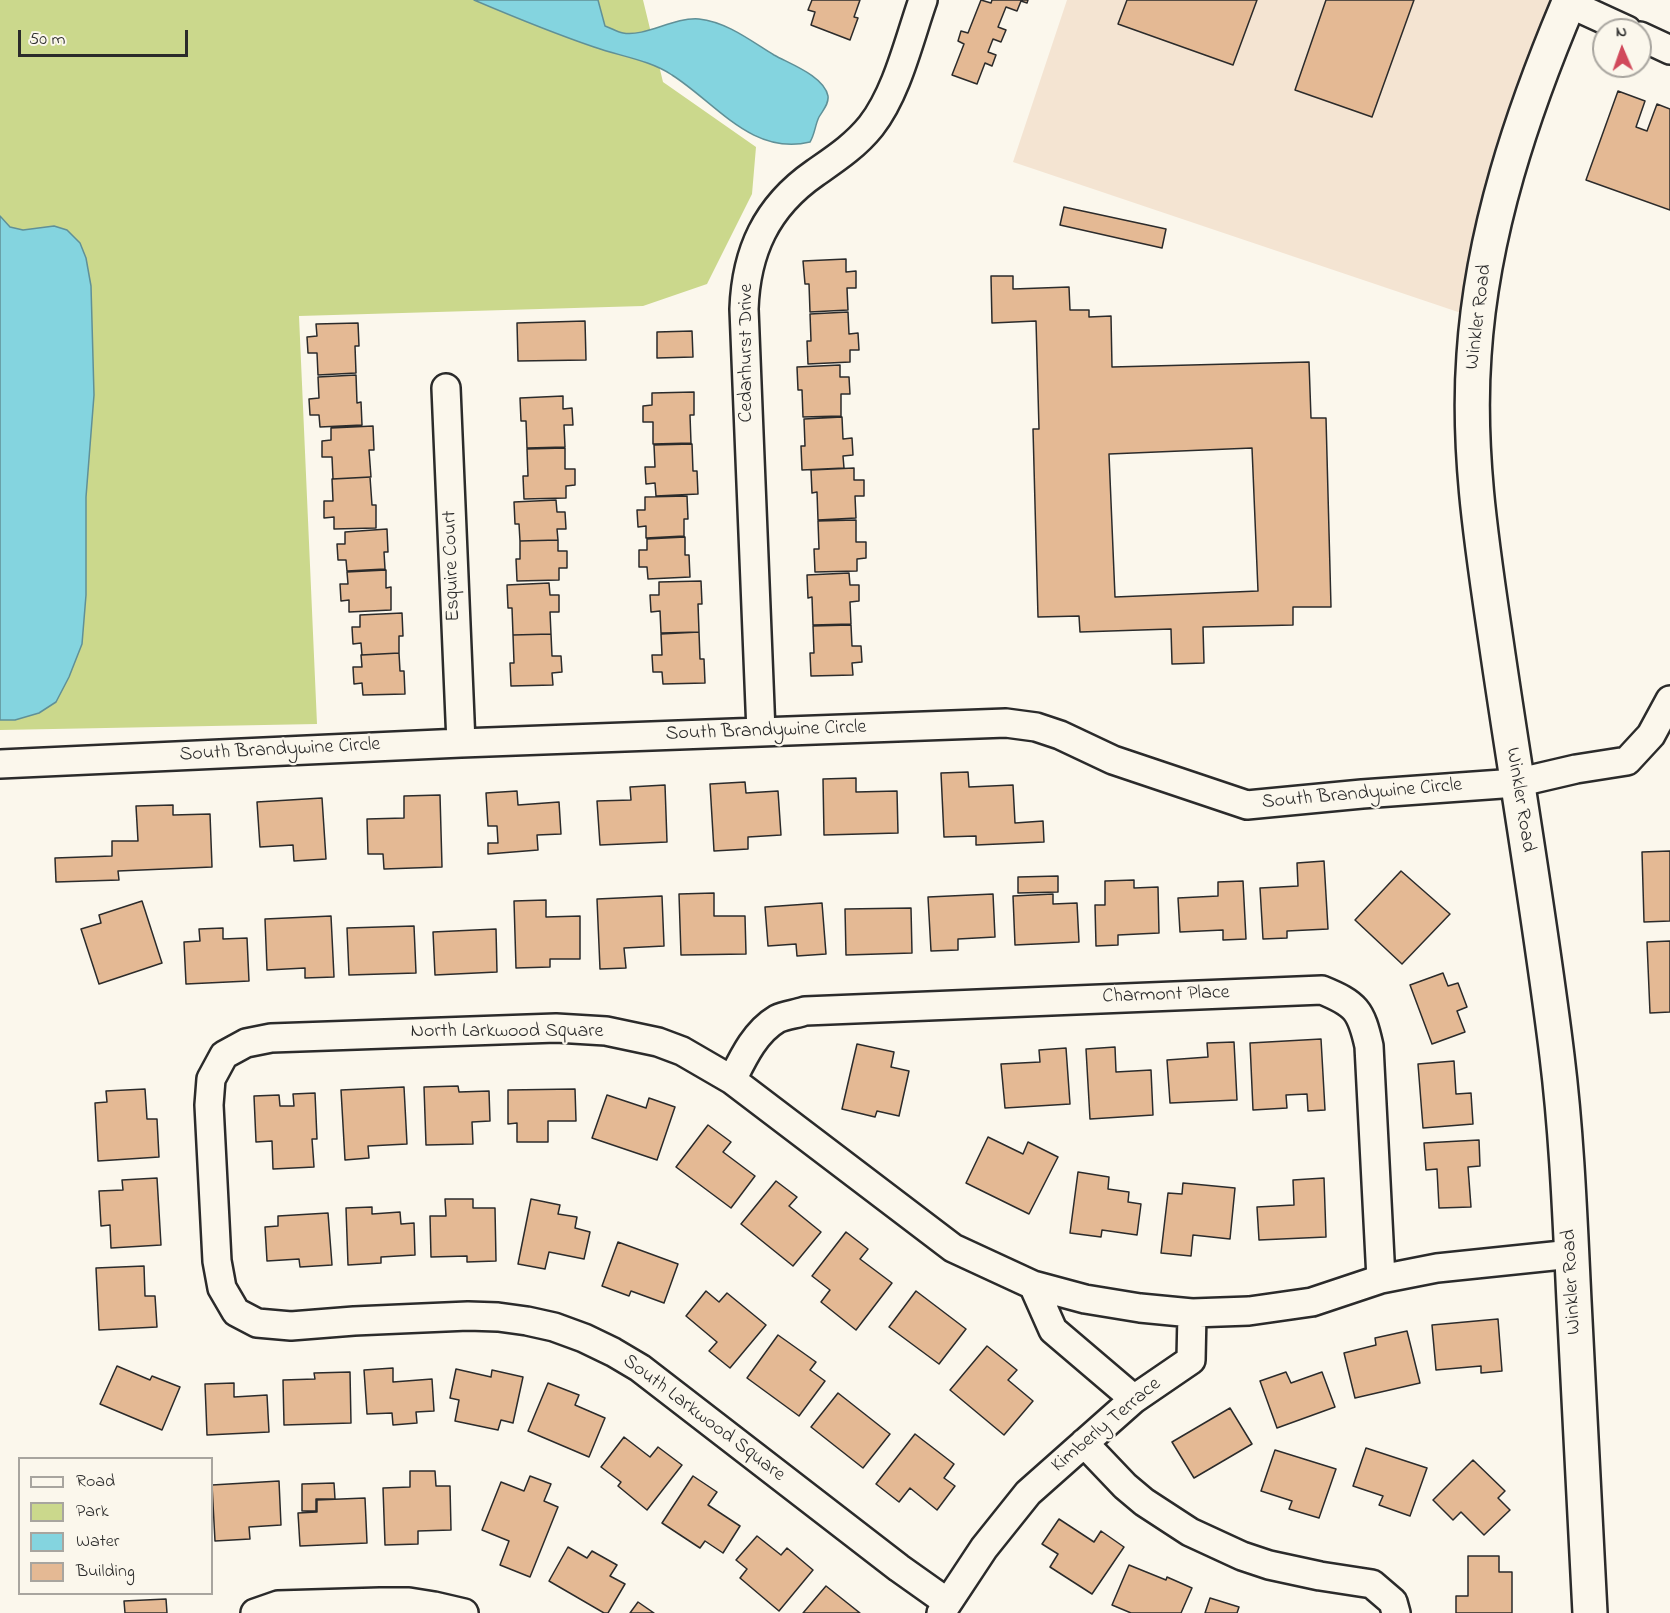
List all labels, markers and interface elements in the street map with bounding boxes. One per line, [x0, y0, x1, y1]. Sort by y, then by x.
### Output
scale bar [21, 18, 190, 56]
north arrow [1592, 18, 1652, 78]
text: N [1616, 20, 1627, 44]
text: 50 m [29, 27, 66, 53]
street label: Winkler Road [1462, 263, 1498, 371]
street label: Cedarhurst Drive [736, 284, 760, 422]
street label: Esquire Court [439, 510, 467, 622]
street label: South Brandywine Circle [665, 716, 867, 748]
street label: South Brandywine Circle [179, 734, 381, 768]
street label: Winkler Road [1499, 746, 1539, 854]
street label: South Brandywine Circle [1261, 774, 1463, 816]
street label: Charmont Place [1102, 982, 1230, 1010]
street label: North Larkwood Square [411, 1021, 603, 1045]
street label: Winkler Road [1558, 1229, 1588, 1335]
street label: South Larkwood Square [617, 1350, 789, 1488]
street label: Kimberly Terrace [1047, 1373, 1167, 1479]
legend [18, 1457, 213, 1595]
text: Road [76, 1469, 115, 1495]
text: Park [76, 1499, 109, 1525]
text: Water [76, 1529, 119, 1555]
text: Building [76, 1559, 135, 1585]

